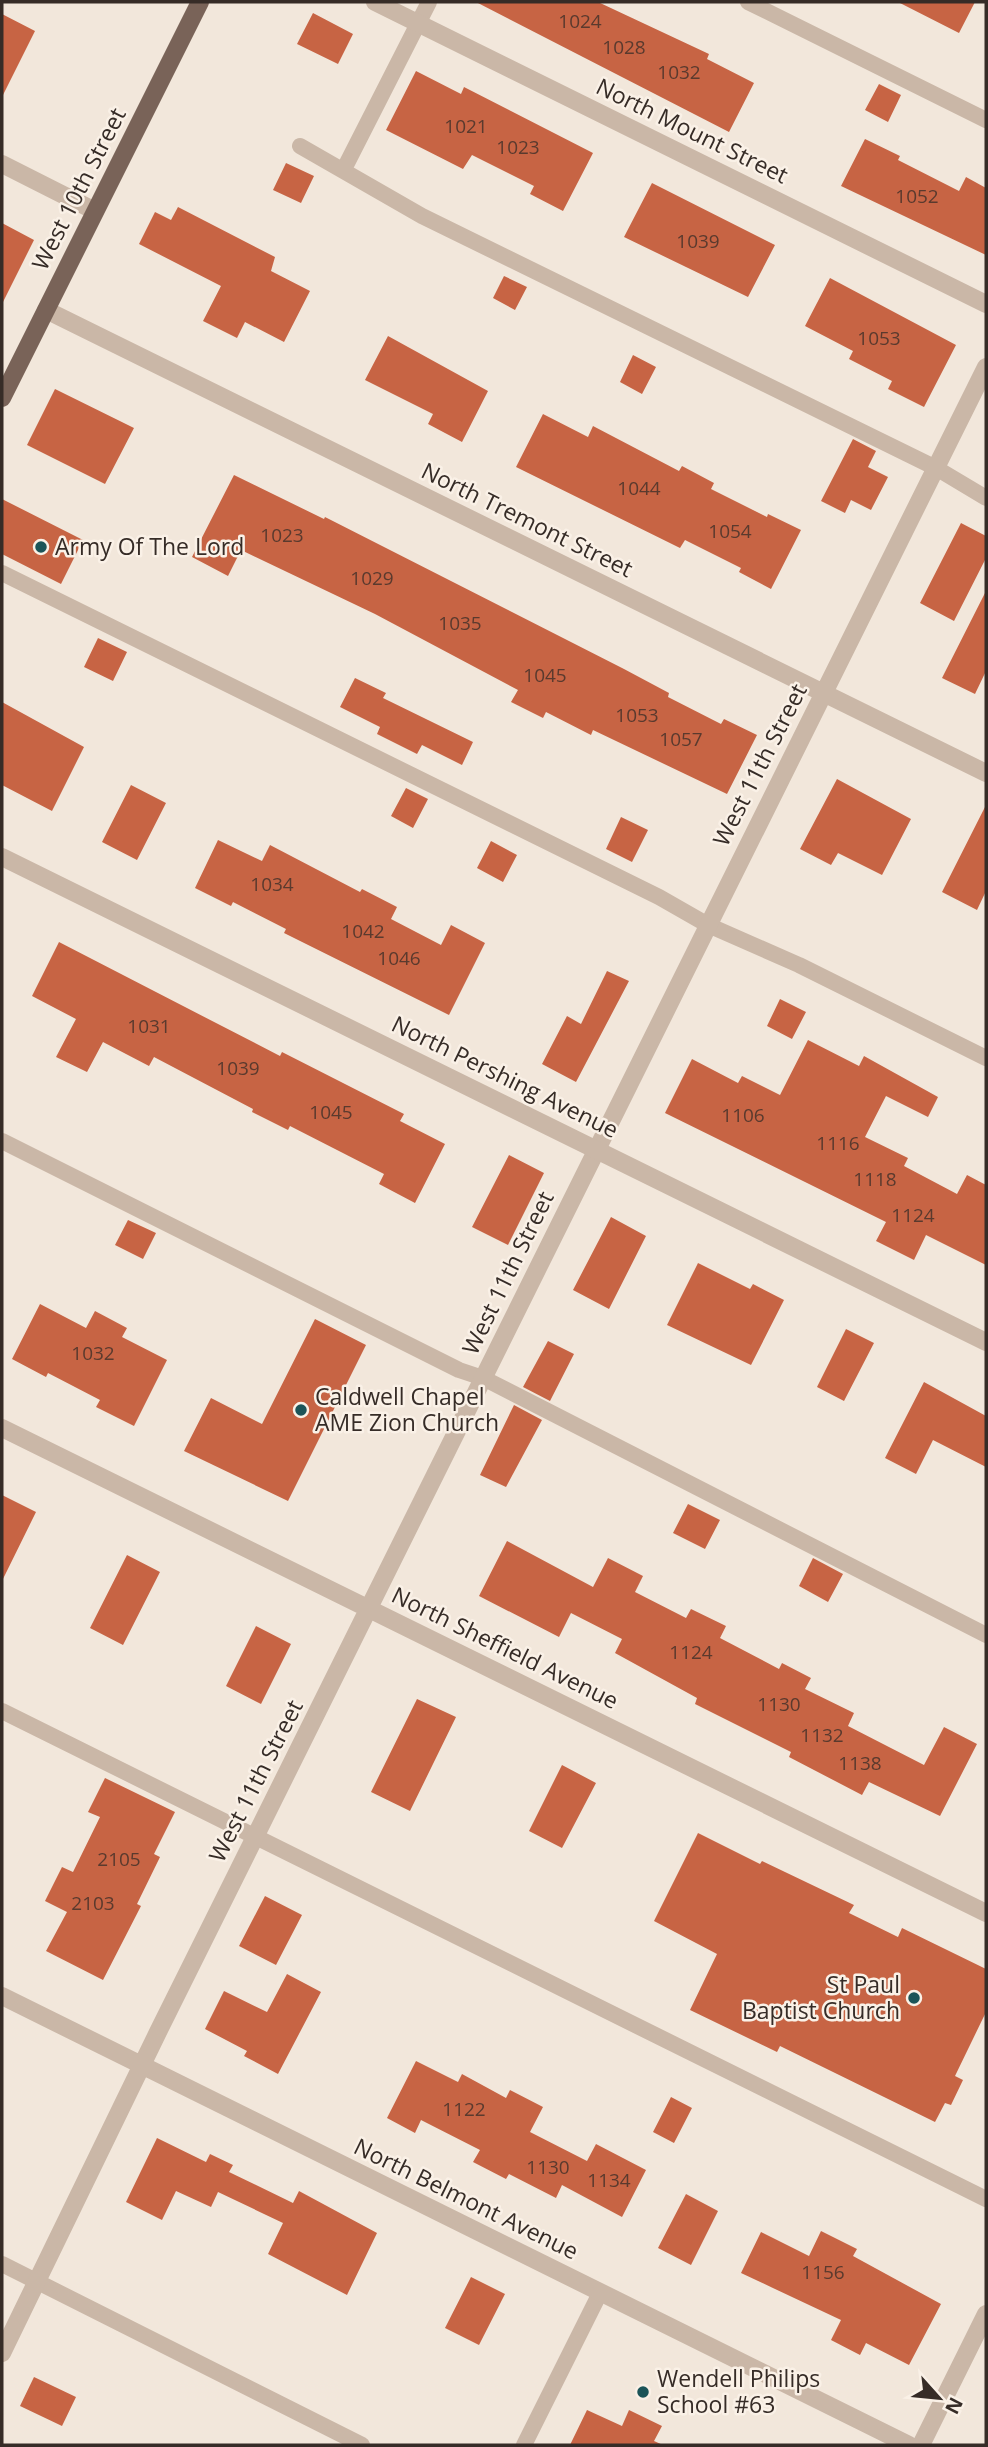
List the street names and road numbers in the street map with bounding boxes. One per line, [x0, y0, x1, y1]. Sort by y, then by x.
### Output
street label: North Mount Street [591, 70, 794, 191]
street label: West 10th Street [23, 102, 133, 275]
street label: North Tremont Street [416, 454, 638, 584]
street label: West 11th Street [704, 678, 814, 851]
street label: North Pershing Avenue [387, 1007, 624, 1145]
street label: West 11th Street [454, 1186, 561, 1360]
street label: North Sheffield Avenue [387, 1578, 624, 1716]
street label: West 11th Street [200, 1694, 310, 1867]
street label: North Belmont Avenue [349, 2130, 584, 2266]

